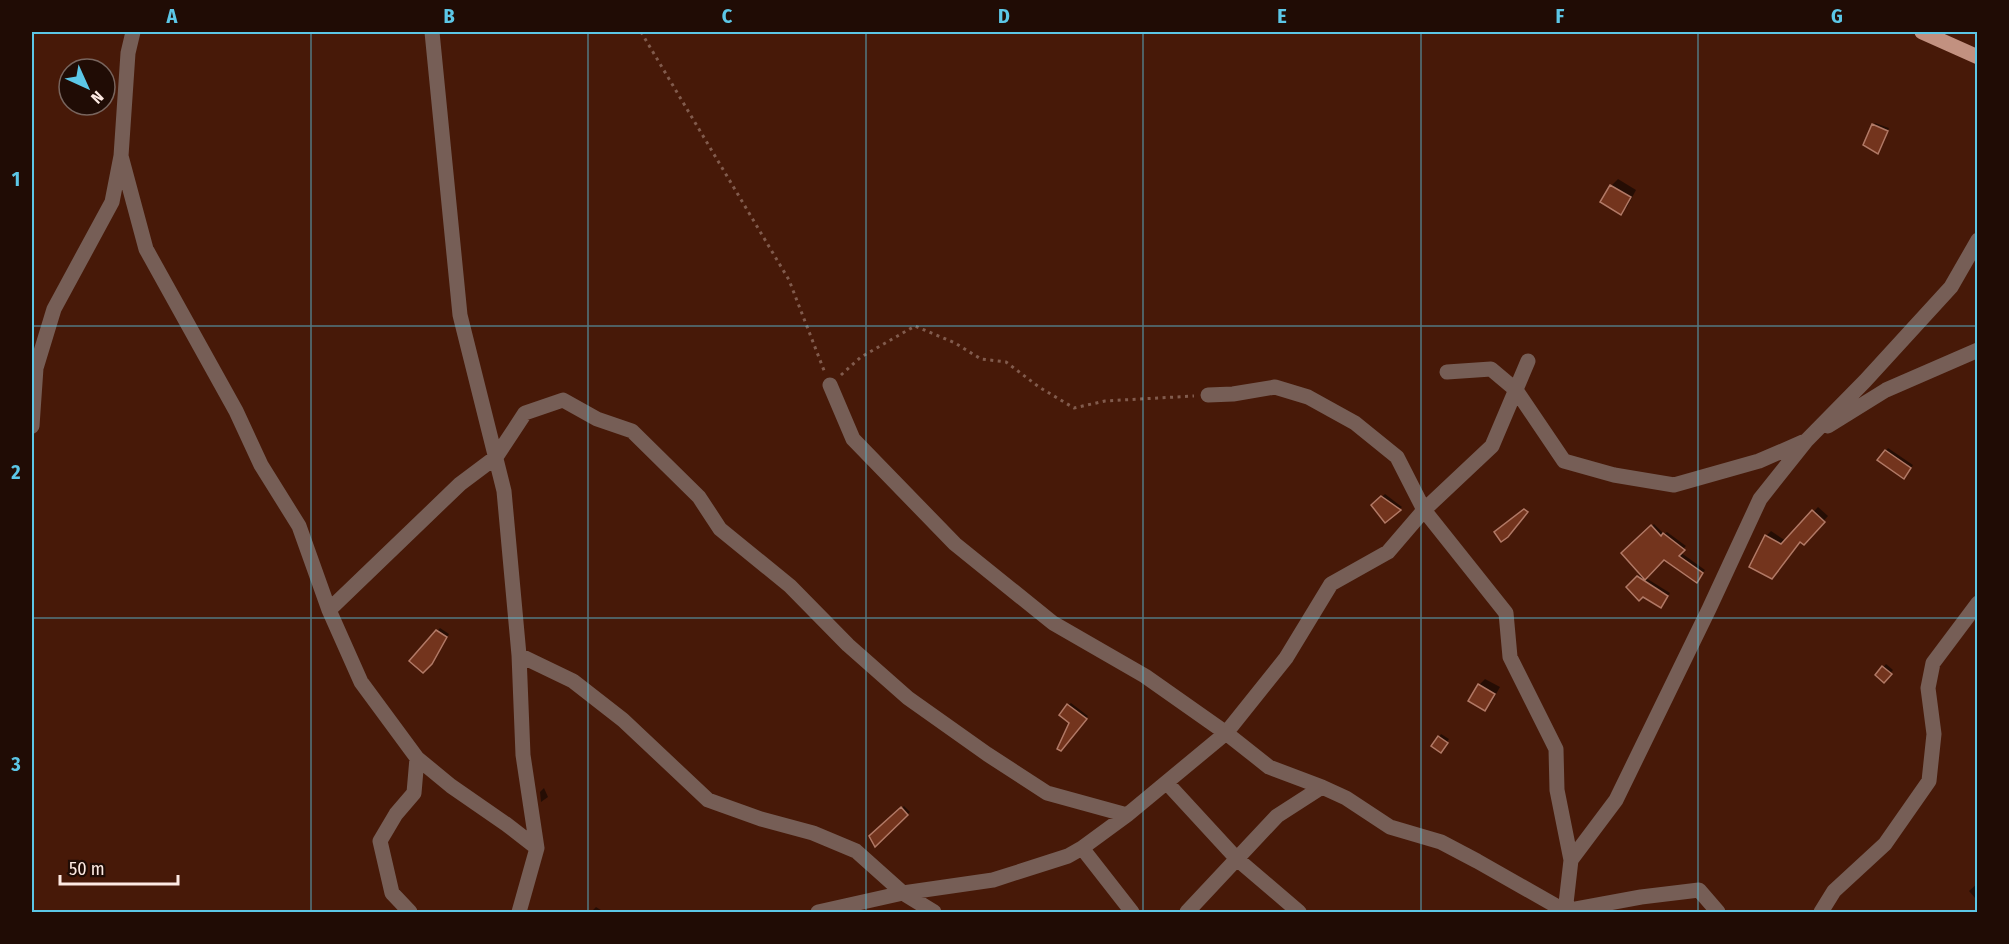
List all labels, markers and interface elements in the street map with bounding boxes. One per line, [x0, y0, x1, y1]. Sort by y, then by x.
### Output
text: A [166, 4, 179, 28]
text: B [443, 4, 455, 28]
text: C [722, 4, 733, 28]
text: D [998, 4, 1010, 28]
text: E [1277, 4, 1287, 28]
text: F [1556, 4, 1565, 28]
text: G [1831, 4, 1843, 28]
north arrow [57, 57, 117, 117]
text: N [87, 87, 107, 107]
text: 1 [12, 167, 20, 191]
text: 2 [10, 460, 21, 484]
text: 3 [10, 752, 21, 776]
scale bar [60, 848, 178, 886]
text: 50 m [69, 858, 105, 880]

